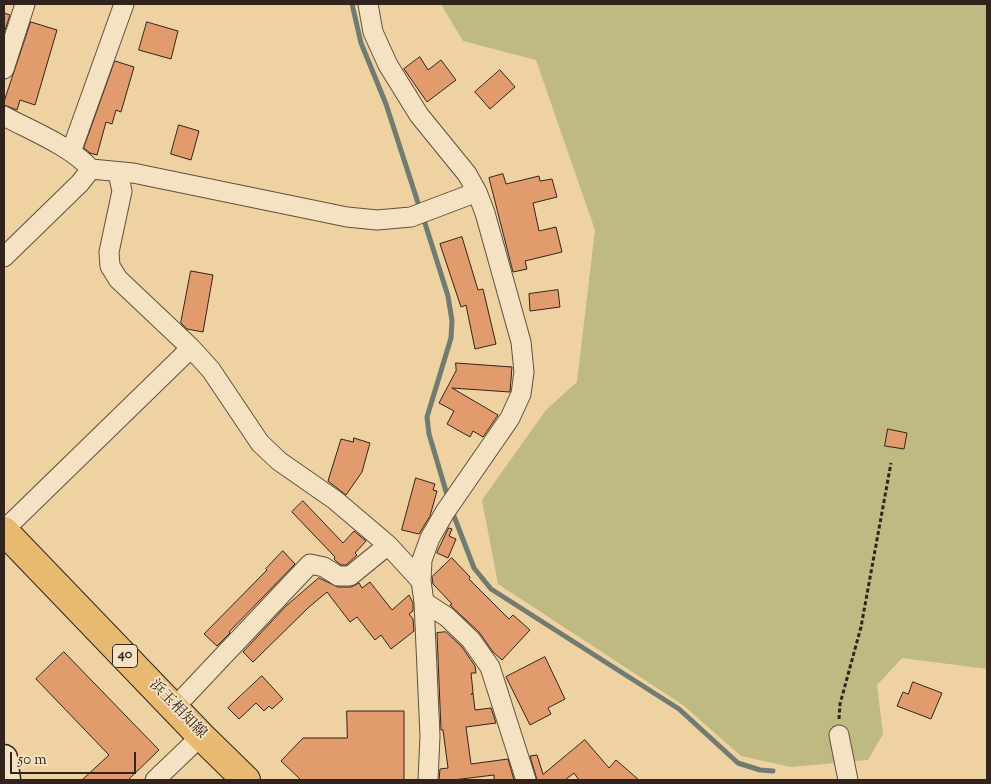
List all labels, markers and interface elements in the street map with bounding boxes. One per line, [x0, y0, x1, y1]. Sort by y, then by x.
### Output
road number: 40 [112, 644, 138, 668]
street label: 浜玉相知線 [144, 677, 210, 743]
scale bar [12, 742, 139, 774]
text: 50 m [18, 750, 47, 771]

